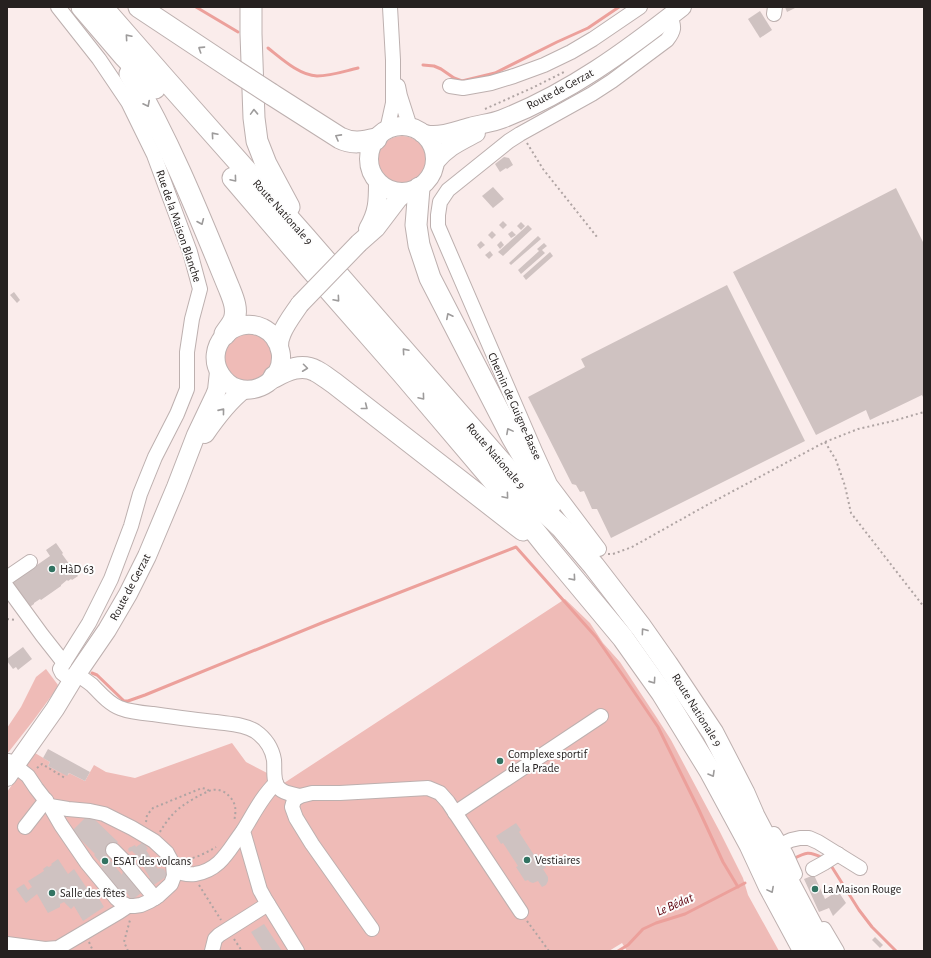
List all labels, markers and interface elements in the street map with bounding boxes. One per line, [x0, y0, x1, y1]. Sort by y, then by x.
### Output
one-way arrow [126, 35, 133, 42]
one-way arrow [198, 46, 205, 53]
street label: Route de Gerzat [525, 66, 596, 112]
one-way arrow [142, 99, 150, 107]
one-way arrow [249, 109, 258, 115]
one-way arrow [211, 132, 219, 140]
one-way arrow [335, 134, 342, 141]
street label: Rue de la Maison Blanche [154, 168, 204, 284]
one-way arrow [229, 174, 236, 182]
street label: Route Nationale 9 [251, 177, 316, 247]
one-way arrow [197, 218, 205, 225]
one-way arrow [332, 294, 339, 302]
one-way arrow [446, 313, 454, 320]
one-way arrow [403, 349, 410, 356]
street label: Chemin de Guigne-Basse [486, 351, 544, 461]
one-way arrow [302, 364, 308, 373]
one-way arrow [418, 392, 425, 400]
one-way arrow [360, 402, 367, 409]
one-way arrow [218, 408, 225, 415]
street label: Route Nationale 9 [464, 421, 528, 492]
one-way arrow [507, 428, 514, 435]
one-way arrow [502, 491, 509, 499]
street label: Route de Gerzat [107, 551, 153, 622]
place label: HàD 63 [60, 563, 94, 575]
marker: HàD 63 [47, 564, 57, 574]
one-way arrow [569, 573, 576, 581]
one-way arrow [642, 629, 649, 636]
street label: Route Nationale 9 [670, 672, 724, 749]
one-way arrow [648, 676, 655, 683]
place label: Complexe sportif de la Prade [508, 748, 588, 774]
marker: Complexe sportif de la Prade [495, 756, 505, 766]
one-way arrow [707, 770, 714, 777]
place label: Vestiaires [535, 854, 580, 866]
place label: ESAT des volcans [113, 855, 191, 867]
marker: Vestiaires [522, 855, 532, 865]
marker: ESAT des volcans [100, 856, 110, 866]
place label: La Maison Rouge [823, 883, 901, 895]
marker: La Maison Rouge [810, 884, 820, 894]
one-way arrow [766, 885, 774, 893]
place label: Salle des fêtes [60, 887, 125, 899]
marker: Salle des fêtes [47, 888, 57, 898]
water label: Le Bédat [654, 891, 696, 919]

